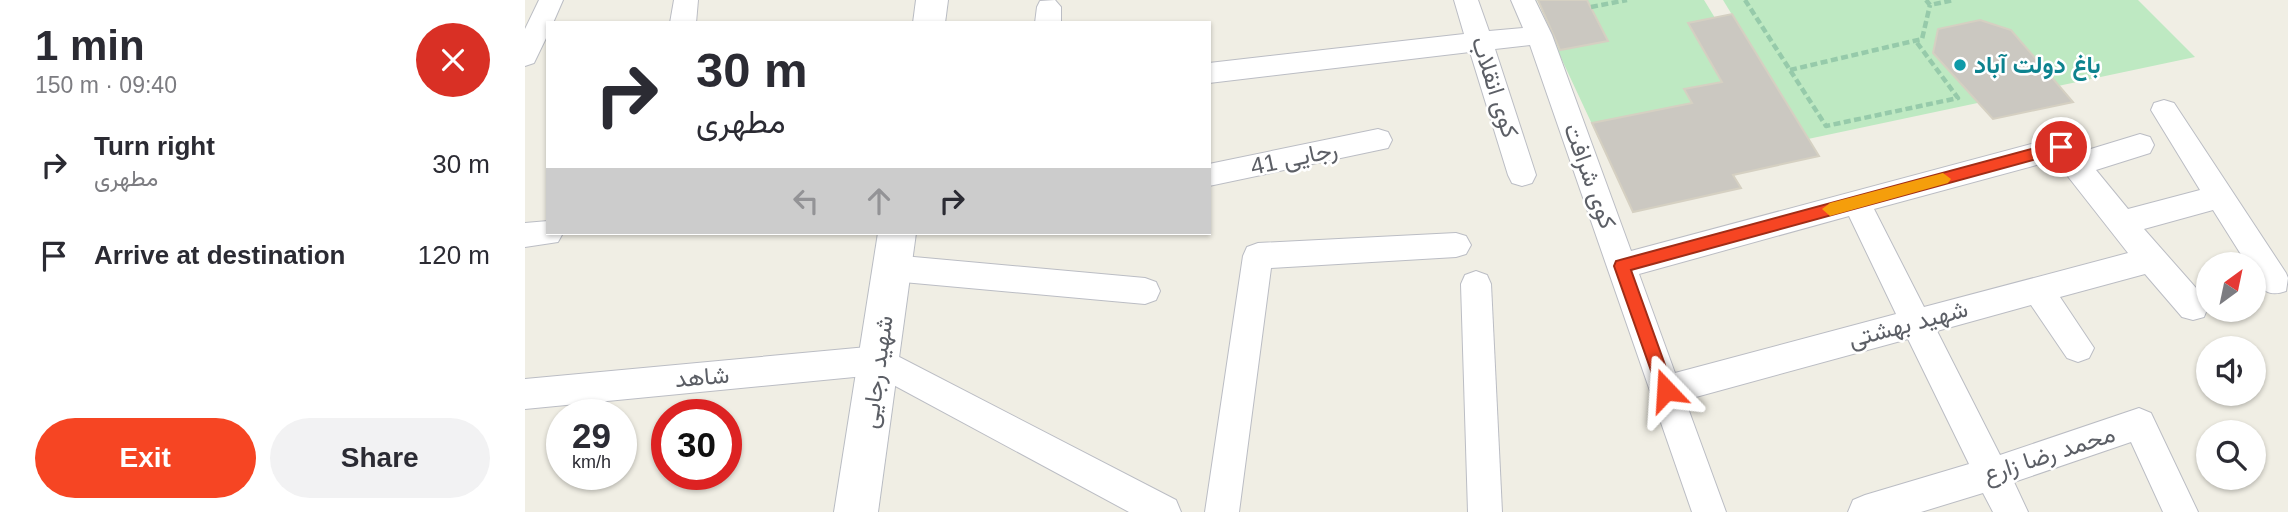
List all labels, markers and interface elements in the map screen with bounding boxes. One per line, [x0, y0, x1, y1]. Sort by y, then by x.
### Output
text: 1 min [35, 22, 145, 69]
button: close [416, 23, 490, 97]
street label: کوی انقلاب [1465, 33, 1524, 141]
text: 30 m [696, 43, 808, 97]
icon: right [581, 49, 672, 140]
place label: باغ دولت آباد [1974, 51, 2100, 81]
marker: باغ دولت آباد [1952, 57, 1968, 73]
text: 150 m · 09:40 [35, 72, 177, 98]
text: مطهری [696, 104, 786, 140]
pin [2031, 117, 2091, 177]
street label: کوی شرافت [1557, 119, 1622, 233]
icon: arrive [2042, 128, 2080, 166]
text: Turn right [94, 131, 215, 161]
street label: رجایی 41 [1248, 135, 1340, 182]
icon: right [35, 146, 73, 184]
text: 30 m [432, 149, 490, 179]
text: مطهری [94, 165, 158, 191]
icon: left [787, 182, 825, 220]
icon: ahead [860, 182, 898, 220]
icon: right [933, 182, 971, 220]
icon: arrive [35, 237, 73, 275]
text: Arrive at destination [94, 240, 345, 270]
text: 120 m [418, 240, 490, 270]
north arrow [2196, 252, 2266, 322]
map controls [2196, 252, 2266, 490]
street label: شهید بهشتی [1845, 295, 1971, 354]
street label: شهید رجایی [855, 314, 900, 431]
button: sound [2196, 336, 2266, 406]
position arrow [1629, 353, 1703, 427]
street label: شاهد [674, 361, 730, 392]
speed limit sign: 30 [651, 399, 742, 490]
text: 29 [572, 416, 611, 455]
button: Exit [35, 418, 256, 498]
button: Share [270, 418, 490, 498]
street label: محمد رضا زارع [1980, 420, 2119, 490]
button: search [2196, 420, 2266, 490]
text: km/h [572, 452, 611, 472]

